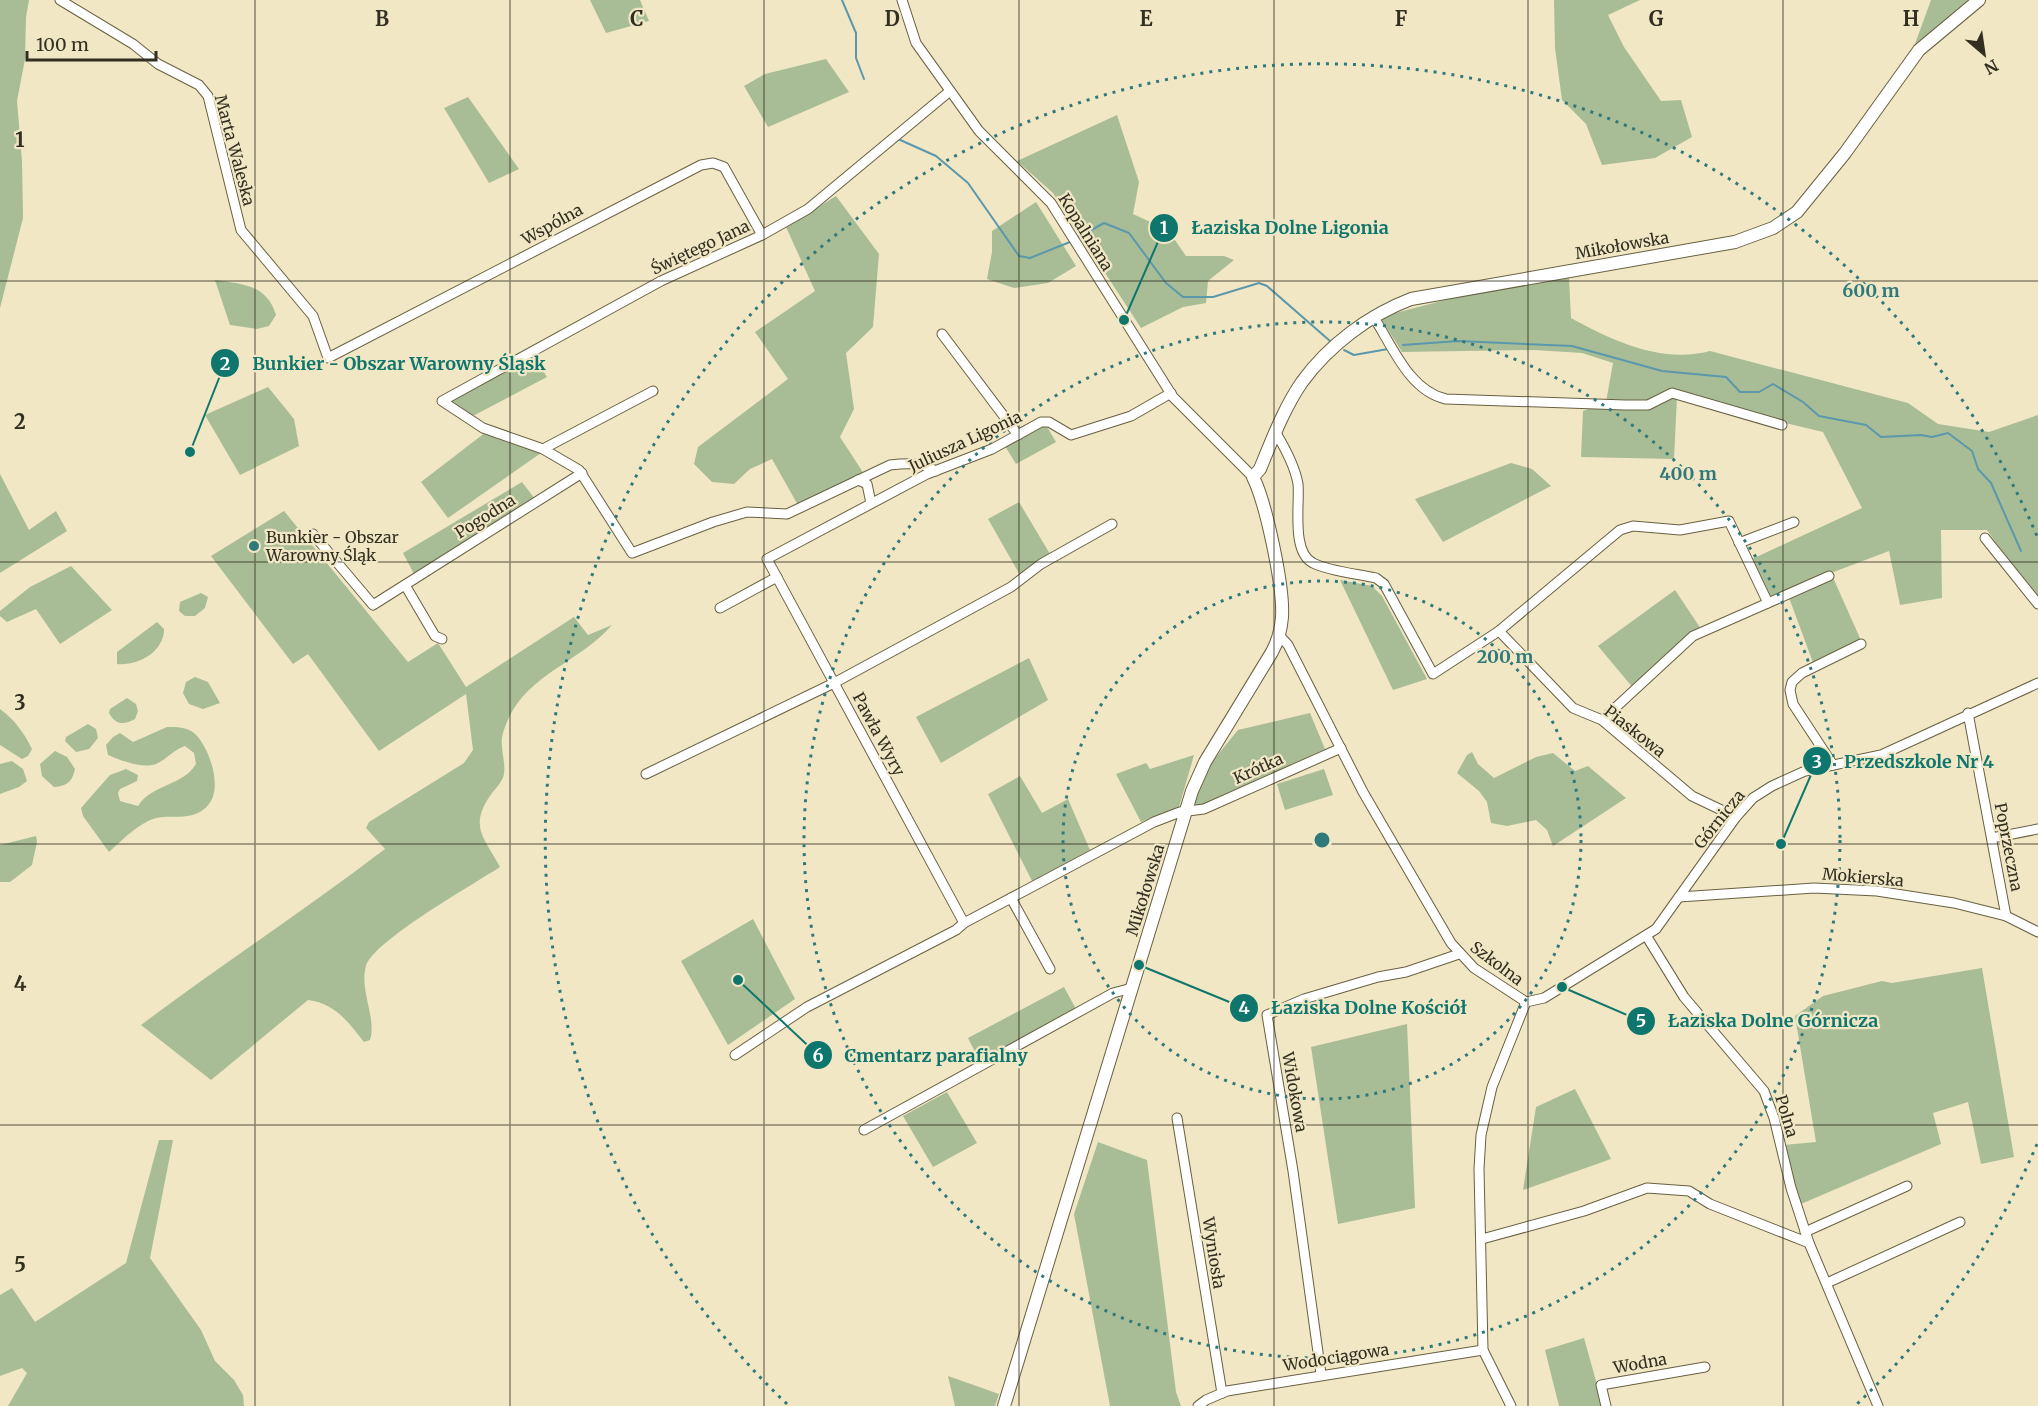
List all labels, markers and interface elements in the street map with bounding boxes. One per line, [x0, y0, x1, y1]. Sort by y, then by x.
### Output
text: B [375, 6, 389, 31]
text: C [630, 6, 644, 31]
text: D [884, 6, 900, 31]
text: E [1139, 6, 1153, 31]
text: F [1395, 6, 1408, 31]
text: G [1649, 6, 1664, 31]
text: H [1903, 6, 1919, 31]
scale bar [27, 24, 156, 62]
north arrow [1954, 24, 2014, 84]
text: 100 m [36, 33, 89, 56]
text: N [1981, 55, 2002, 79]
street label: Marta Waleska [211, 92, 260, 208]
text: 1 [15, 127, 25, 152]
street label: Kopalniana [1054, 189, 1118, 275]
street label: Wspólna [517, 199, 586, 249]
callout: Łaziska Dolne Ligonia [1149, 210, 1401, 246]
street label: Świętego Jana [647, 215, 753, 279]
text: 1 [1160, 216, 1168, 239]
text: Łaziska Dolne Ligonia [1191, 216, 1389, 239]
street label: Mikołowska [1574, 227, 1671, 263]
text: 600 m [1842, 279, 1900, 302]
callout: Bunkier - Obszar Warowny Śląsk [210, 345, 558, 381]
text: 2 [220, 352, 230, 375]
text: Bunkier - Obszar Warowny Śląsk [252, 352, 546, 375]
street label: Juliusza Ligonia [904, 406, 1025, 476]
text: 2 [14, 409, 26, 434]
text: 400 m [1659, 462, 1717, 485]
street label: Pogodna [451, 489, 519, 542]
place label: Bunkier - Obszar Warowny Śląk [265, 527, 399, 565]
marker: Bunkier - Obszar Warowny Śląk [247, 539, 261, 553]
text: 200 m [1477, 645, 1533, 668]
street label: Pawła Wyry [849, 689, 910, 780]
text: 3 [14, 690, 26, 715]
street label: Piaskowa [1600, 701, 1670, 762]
callout: Przedszkole Nr 4 [1802, 743, 2006, 779]
street label: Krótka [1230, 748, 1286, 788]
text: 3 [1812, 750, 1822, 773]
text: Przedszkole Nr 4 [1844, 750, 1995, 773]
street label: Górnicza [1689, 785, 1749, 852]
street label: Poprzeczna [1991, 801, 2027, 893]
centre of rings [1312, 830, 1332, 850]
street label: Mikołowska [1122, 841, 1169, 938]
street label: Mokierska [1821, 863, 1905, 891]
street label: Szkolna [1467, 937, 1528, 990]
text: 4 [14, 971, 27, 996]
callout: Łaziska Dolne Kościół [1229, 990, 1479, 1026]
text: 4 [1238, 996, 1250, 1019]
text: Łaziska Dolne Kościół [1271, 996, 1467, 1019]
callout: Łaziska Dolne Górnicza [1626, 1003, 1891, 1039]
text: 5 [1636, 1009, 1646, 1032]
text: Łaziska Dolne Górnicza [1668, 1009, 1878, 1032]
callout: Cmentarz parafialny [803, 1037, 1040, 1073]
text: 6 [812, 1044, 824, 1067]
text: Cmentarz parafialny [844, 1044, 1028, 1067]
street label: Widokowa [1278, 1049, 1312, 1134]
street label: Polna [1771, 1092, 1803, 1140]
street label: Wyniosła [1198, 1215, 1230, 1291]
text: 5 [14, 1252, 26, 1277]
street label: Wodociągowa [1281, 1339, 1391, 1375]
street label: Wodna [1611, 1348, 1669, 1378]

